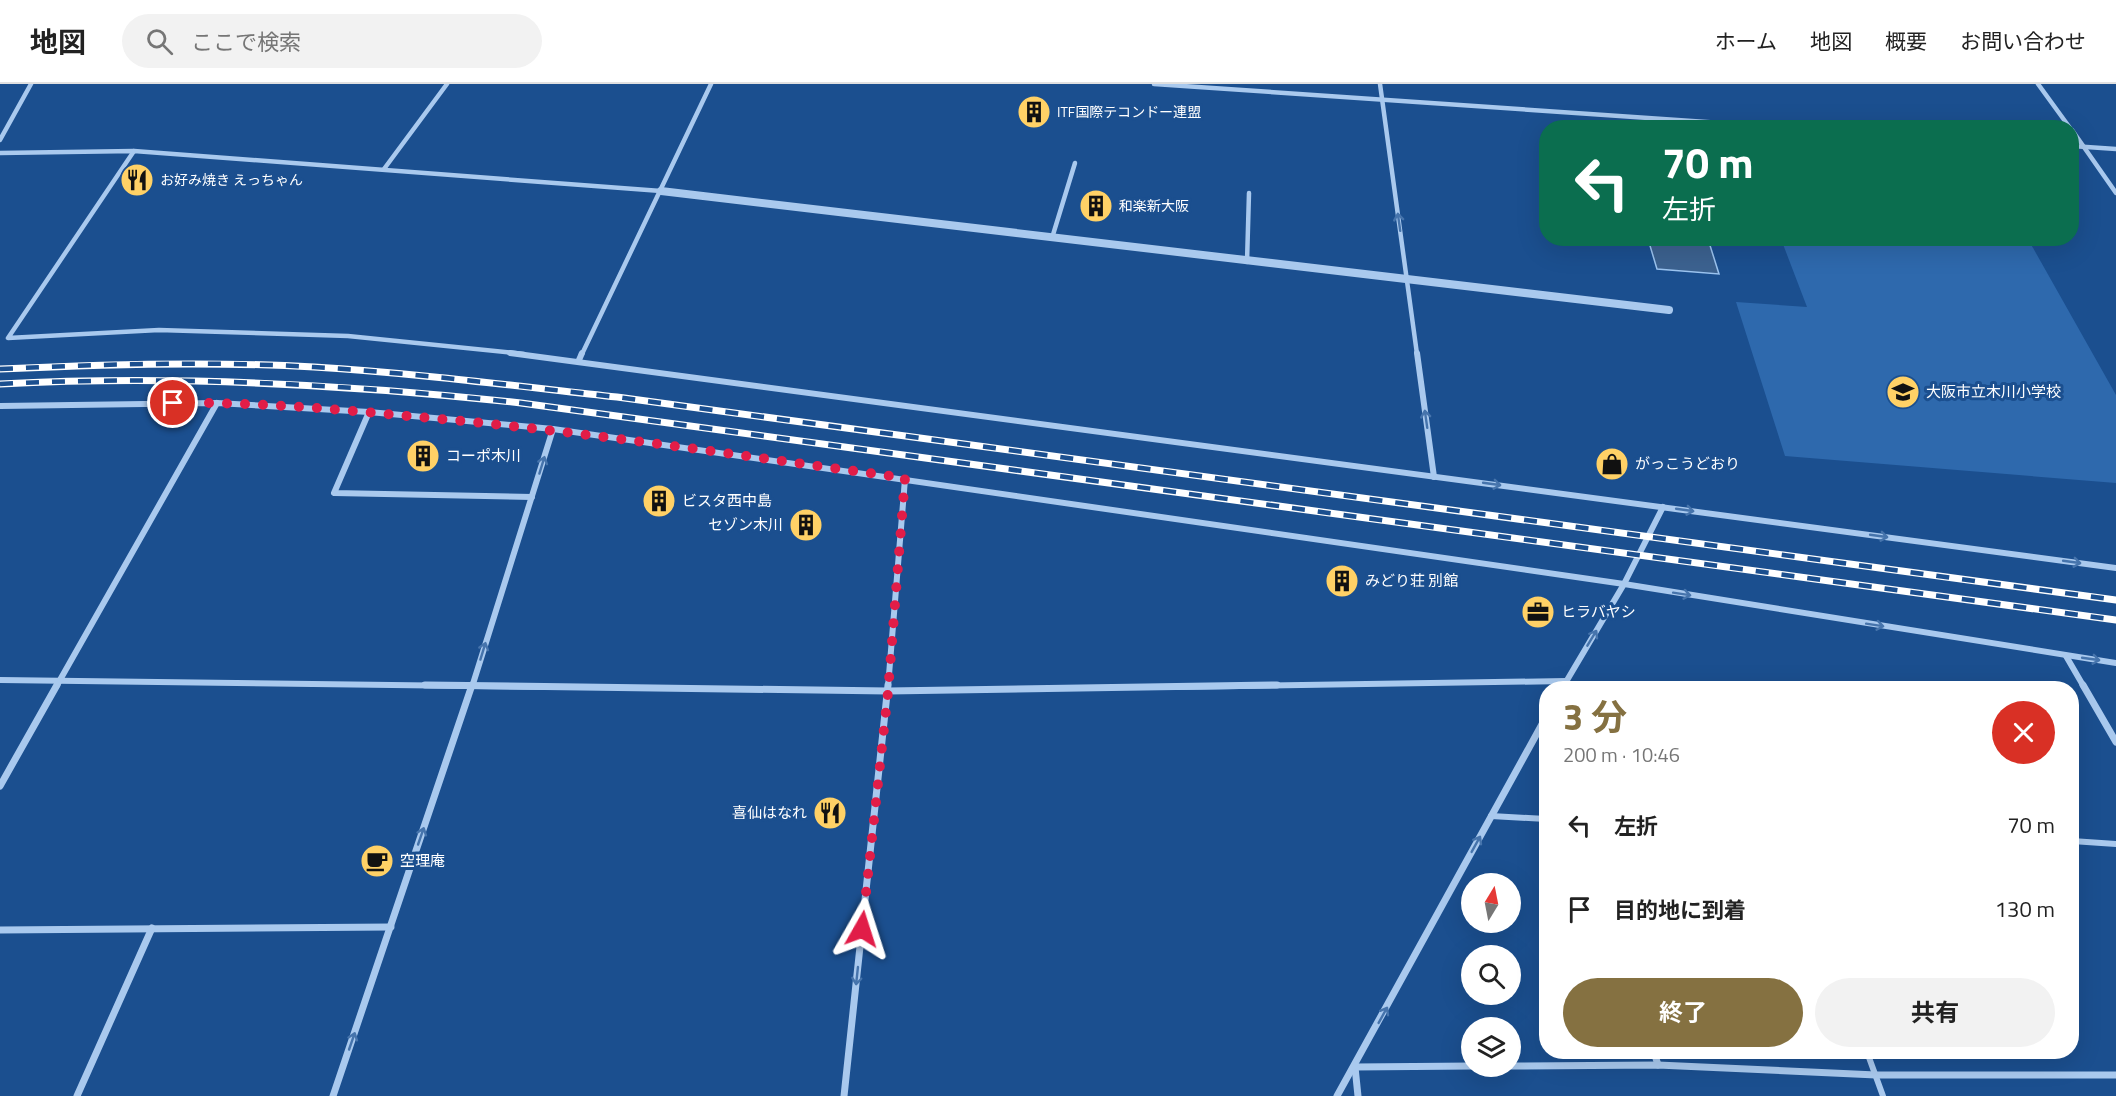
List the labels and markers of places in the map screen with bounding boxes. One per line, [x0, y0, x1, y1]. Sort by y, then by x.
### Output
building icon: ITF国際テコンドー連盟 [1016, 94, 1052, 130]
place label: ITF国際テコンドー連盟 [1057, 101, 1201, 122]
restaurant icon: お好み焼き えっちゃん [119, 162, 155, 198]
place label: お好み焼き えっちゃん [160, 169, 303, 190]
building icon: 和楽新大阪 [1078, 188, 1114, 224]
place label: 和楽新大阪 [1119, 195, 1189, 216]
school or university icon: 大阪市立木川小学校 [1885, 374, 1921, 410]
pin [147, 377, 198, 428]
place label: 大阪市立木川小学校 [1926, 380, 2061, 403]
building icon: コーポ木川 [405, 438, 441, 474]
place label: コーポ木川 [446, 444, 521, 467]
shop icon: がっこうどおり [1594, 446, 1630, 482]
place label: がっこうどおり [1635, 452, 1740, 475]
building icon: ビスタ西中島 [641, 483, 677, 519]
place label: ビスタ西中島 [682, 489, 772, 512]
building icon: セゾン木川 [788, 507, 824, 543]
place label: セゾン木川 [708, 513, 783, 536]
building icon: みどり荘 別館 [1324, 563, 1360, 599]
place label: みどり荘 別館 [1365, 569, 1458, 592]
office icon: ヒラバヤシ [1520, 594, 1556, 630]
place label: ヒラバヤシ [1561, 600, 1636, 623]
restaurant icon: 喜仙はなれ [812, 795, 848, 831]
place label: 喜仙はなれ [732, 801, 807, 824]
cafe icon: 空理庵 [359, 843, 395, 879]
place label: 空理庵 [400, 849, 445, 872]

